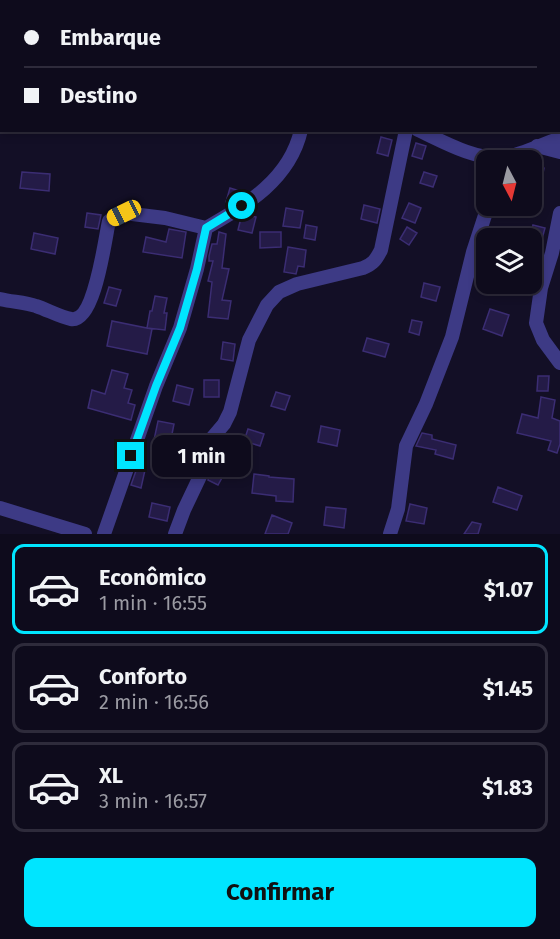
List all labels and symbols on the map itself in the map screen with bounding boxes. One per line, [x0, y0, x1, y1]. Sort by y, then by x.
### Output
north arrow [476, 150, 542, 216]
route start [228, 192, 255, 219]
car [104, 197, 144, 229]
callout: 1 min [152, 435, 251, 477]
route end [117, 442, 144, 469]

